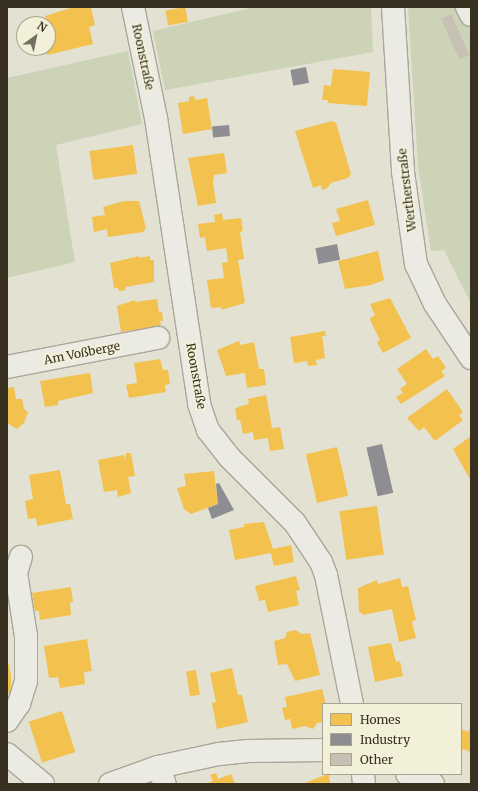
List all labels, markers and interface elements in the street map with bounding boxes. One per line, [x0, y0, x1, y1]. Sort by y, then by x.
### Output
north arrow [16, 16, 56, 56]
text: N [35, 19, 49, 35]
street label: Roonstraße [129, 23, 157, 91]
street label: Wertherstraße [395, 148, 419, 232]
street label: Am Voßberge [43, 339, 121, 367]
street label: Roonstraße [183, 342, 209, 410]
legend [322, 703, 462, 775]
text: Homes [360, 712, 401, 727]
text: Industry [360, 732, 410, 747]
text: Other [360, 752, 393, 767]

